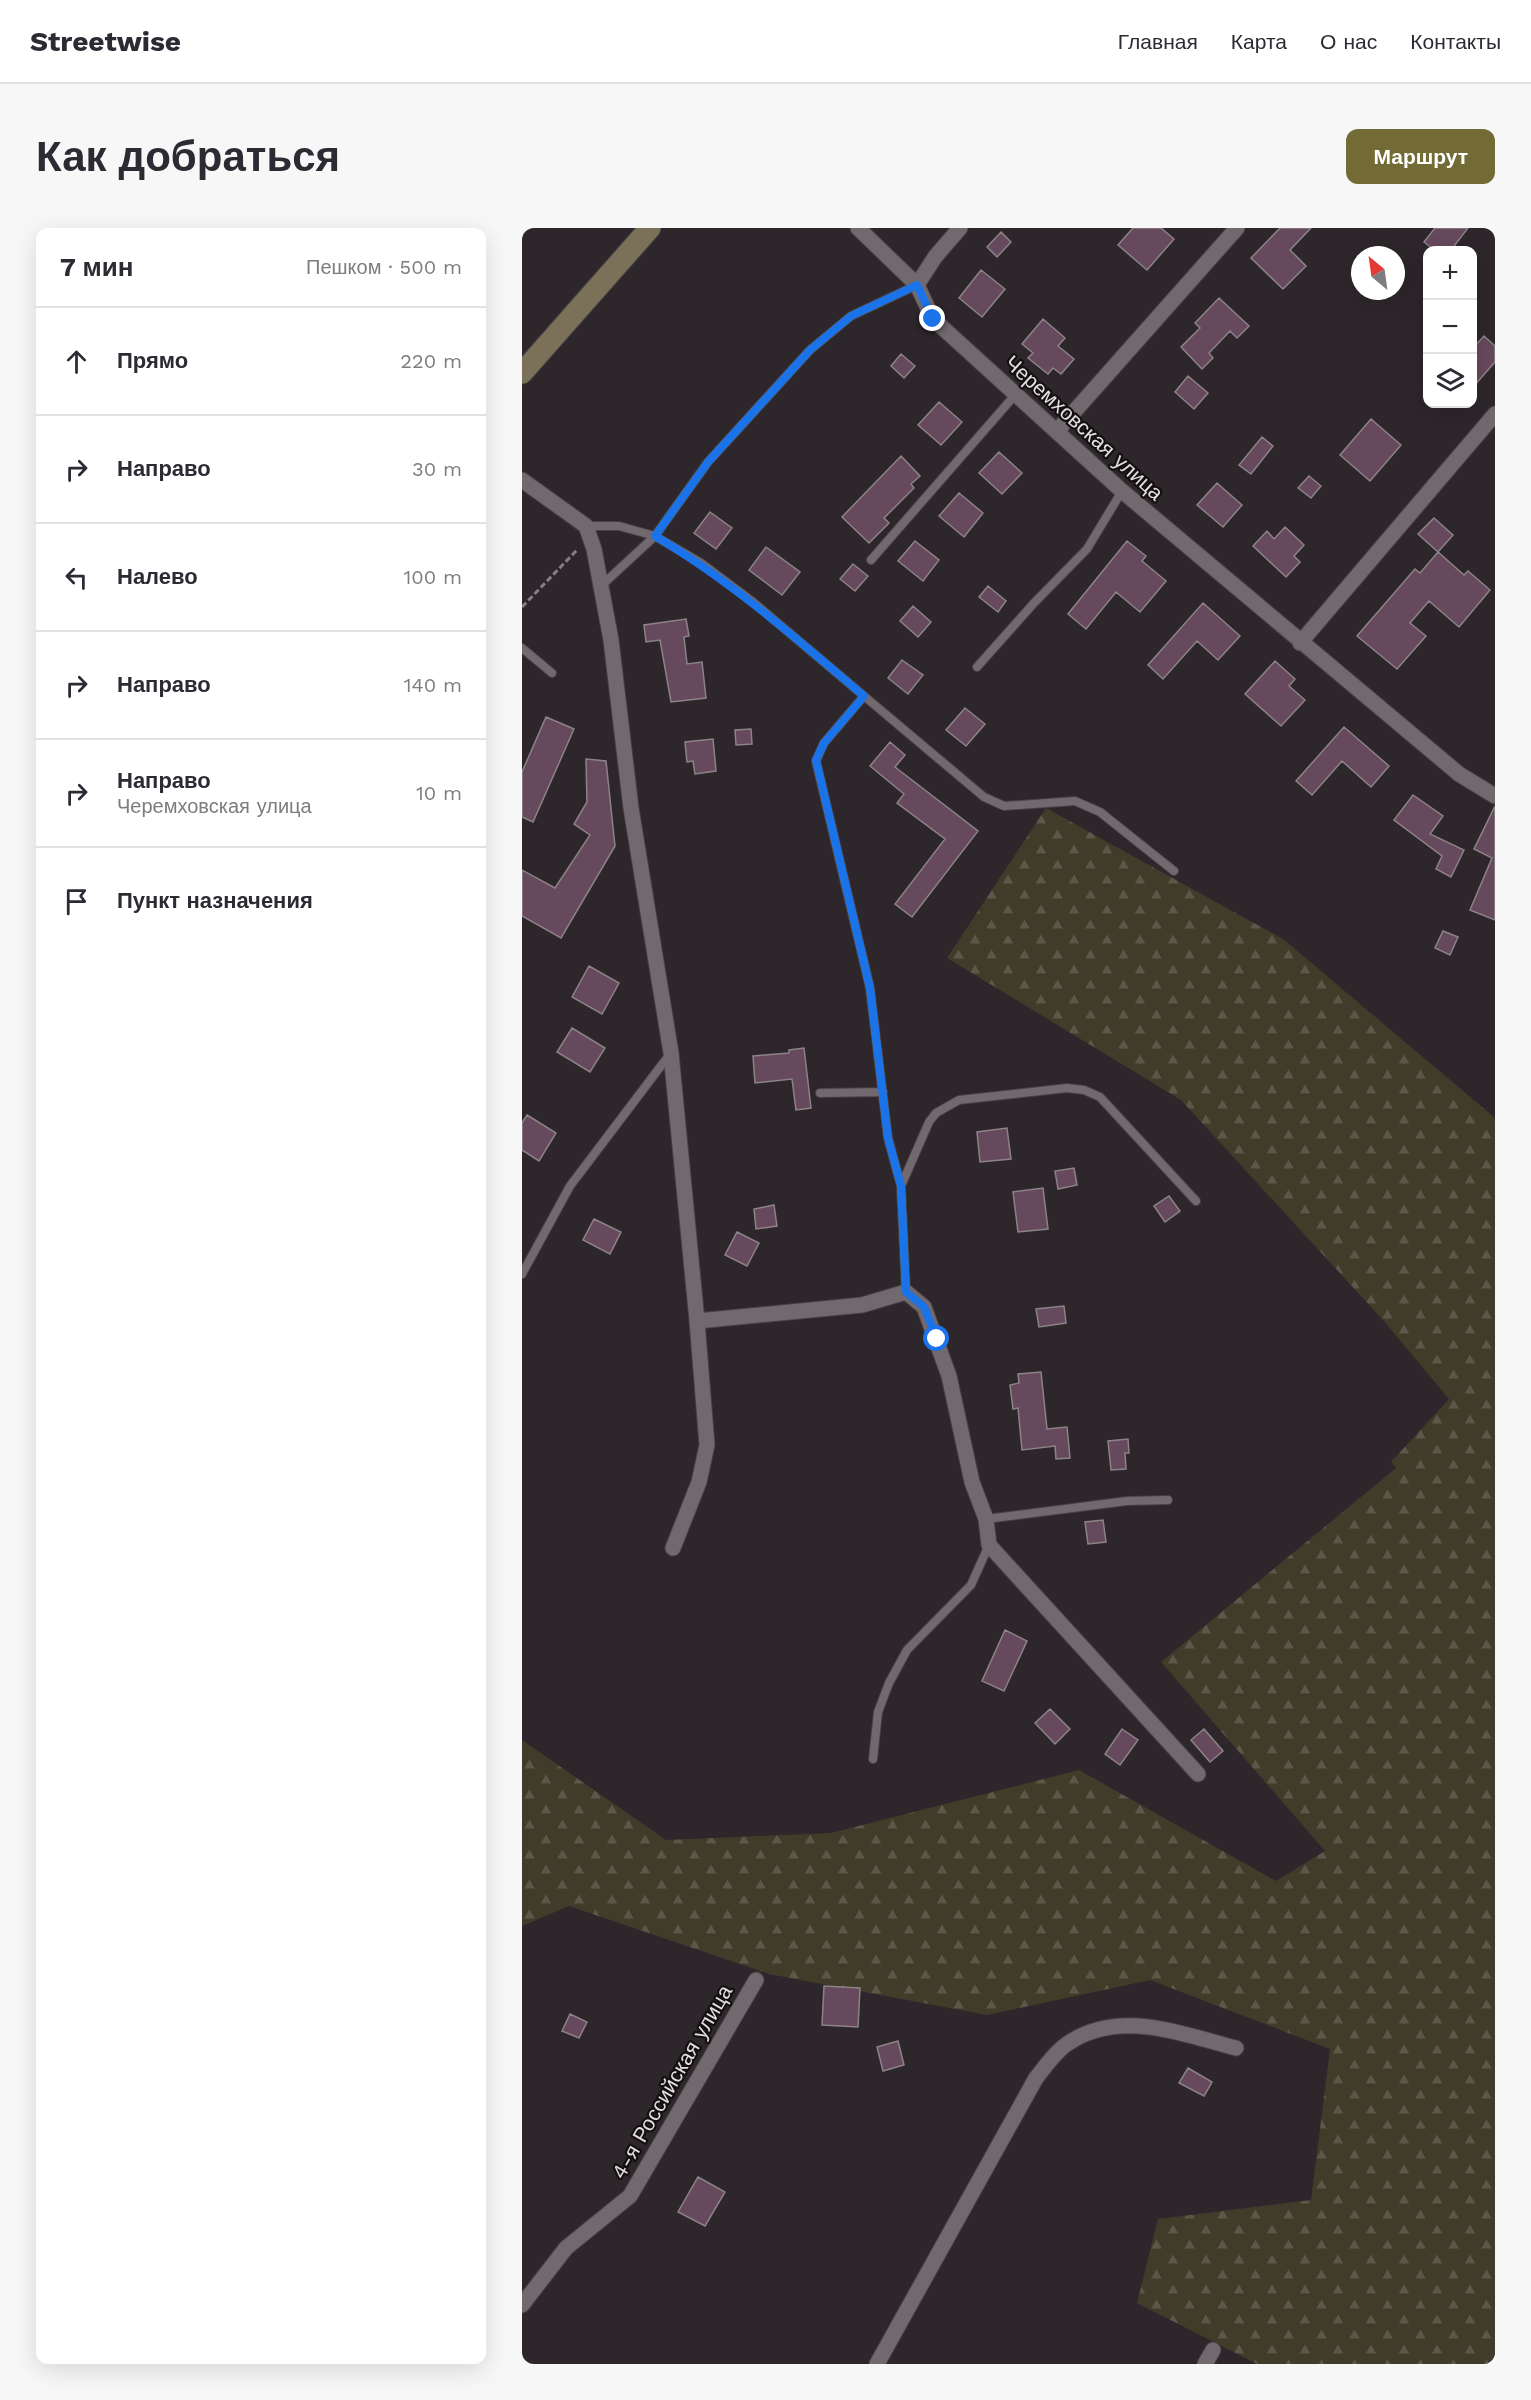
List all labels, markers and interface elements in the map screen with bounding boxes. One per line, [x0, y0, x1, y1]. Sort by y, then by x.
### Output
text: Streetwise [30, 25, 181, 58]
text: Главная [1118, 29, 1198, 54]
text: Карта [1231, 29, 1287, 54]
text: О нас [1320, 29, 1377, 54]
text: Контакты [1410, 29, 1501, 54]
button: Маршрут [1346, 129, 1495, 184]
text: Как добраться [36, 132, 340, 181]
north arrow [1351, 246, 1405, 300]
map controls [1423, 246, 1477, 408]
button: + [1423, 246, 1477, 300]
text: 7 мин [60, 252, 134, 282]
text: Пешком · 500 m [306, 255, 462, 279]
button: − [1423, 300, 1477, 354]
route end [919, 305, 945, 331]
icon: ahead [60, 345, 93, 378]
text: Прямо [117, 348, 188, 373]
text: 220 m [400, 349, 462, 373]
street label: Черемховская улица [1000, 350, 1169, 506]
button: layers [1423, 354, 1477, 408]
icon: right [60, 453, 93, 486]
text: Направо [117, 456, 211, 481]
text: 30 m [412, 457, 462, 481]
icon: left [60, 561, 93, 594]
text: Налево [117, 564, 198, 589]
text: 100 m [403, 565, 462, 589]
icon: right [60, 669, 93, 702]
text: Направо [117, 672, 211, 697]
text: 140 m [404, 673, 462, 697]
text: Направо [117, 768, 211, 793]
icon: right [60, 777, 93, 810]
text: 10 m [416, 781, 462, 805]
text: Черемховская улица [117, 794, 312, 818]
icon: arrive [60, 885, 93, 918]
text: Пункт назначения [117, 888, 313, 913]
route start [923, 1325, 949, 1351]
street label: 4-я Российская улица [606, 1980, 737, 2183]

